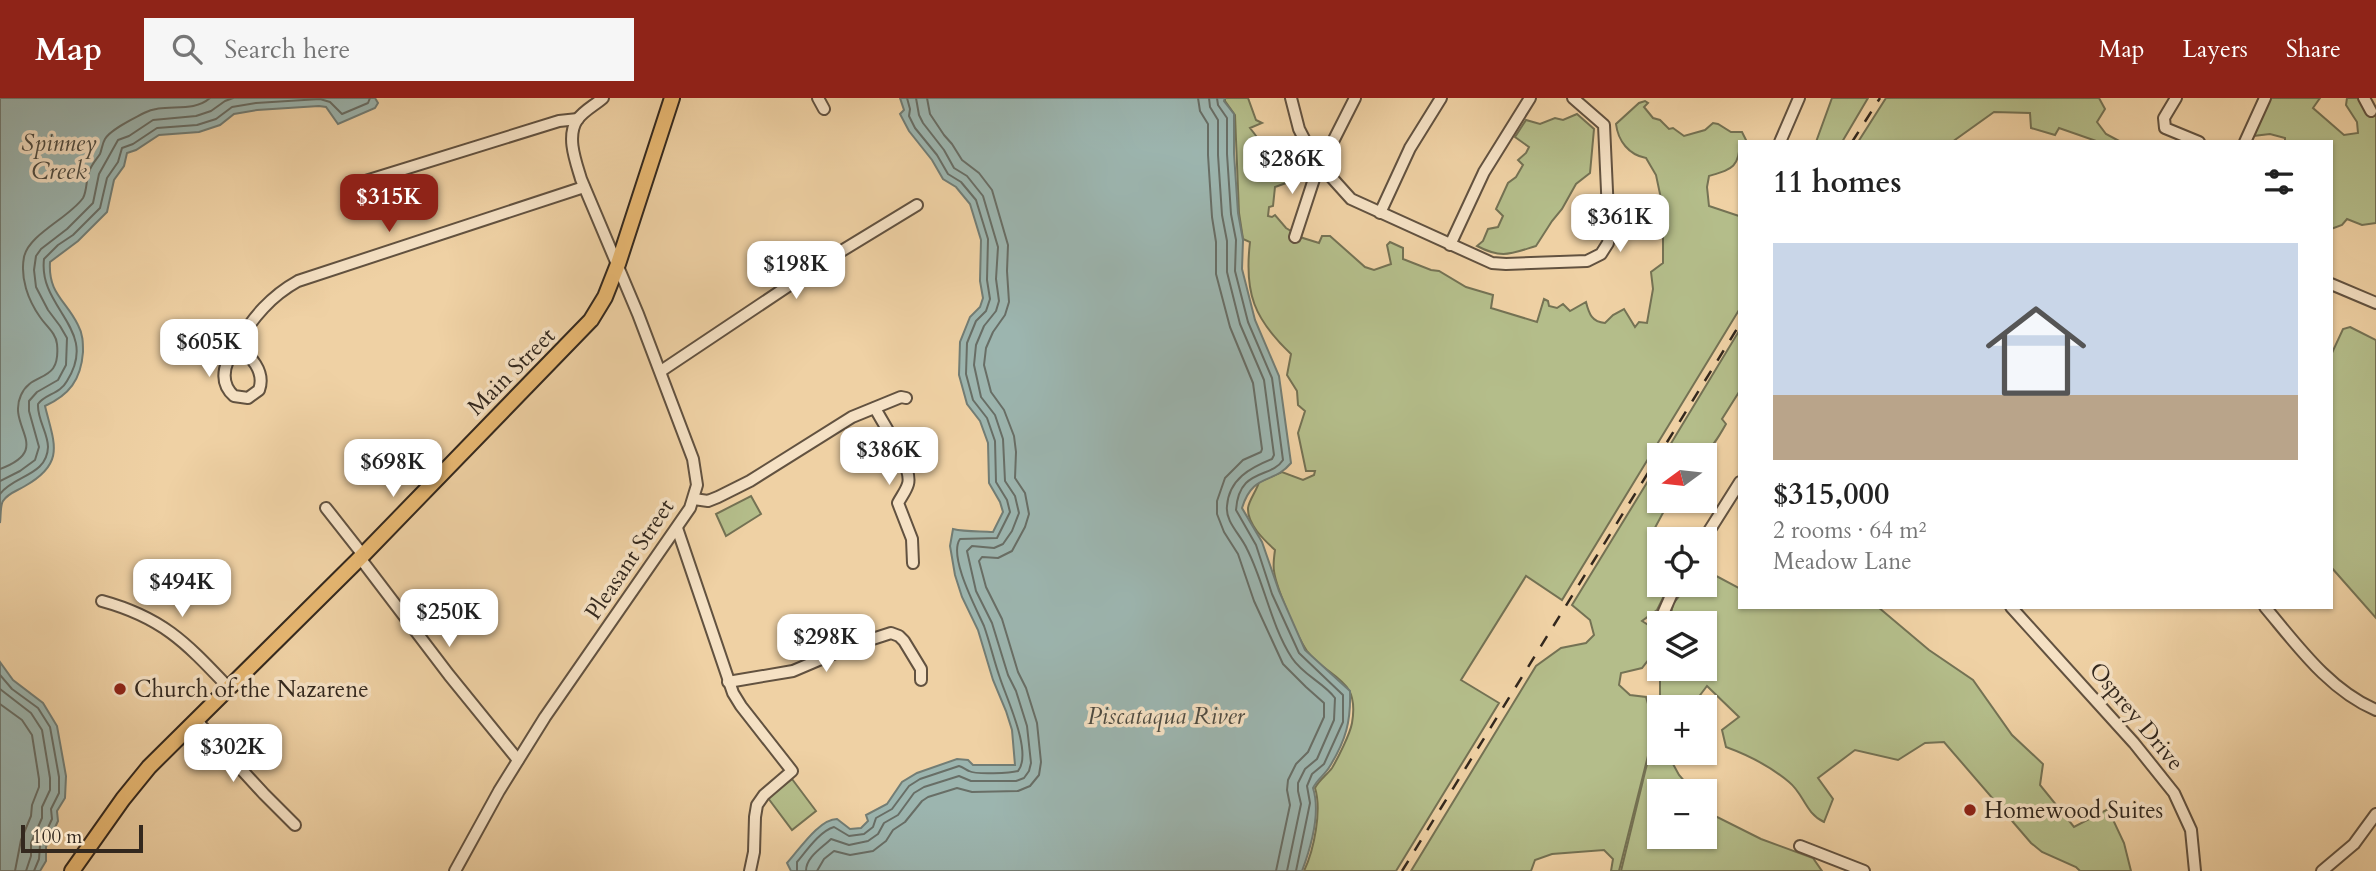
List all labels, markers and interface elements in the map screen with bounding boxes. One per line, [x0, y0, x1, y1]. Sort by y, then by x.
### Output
search box [144, 18, 634, 81]
text: Map [35, 27, 102, 72]
icon: search [168, 30, 206, 68]
text: Search here [224, 32, 350, 67]
text: Map [2099, 33, 2145, 66]
text: Layers [2183, 33, 2248, 66]
text: Share [2286, 33, 2341, 66]
water label: Spinney Creek [21, 127, 97, 188]
pin: $286K [1243, 136, 1341, 196]
text: $286K [1259, 143, 1325, 174]
text: 11 homes [1773, 162, 1902, 203]
icon: filters [2260, 163, 2298, 201]
pin: $315K [340, 174, 438, 234]
text: $315K [356, 181, 422, 212]
pin: $361K [1571, 194, 1669, 254]
text: $361K [1587, 201, 1653, 232]
pin: $198K [747, 242, 845, 301]
text: $198K [763, 248, 829, 279]
icon: home [1973, 288, 2099, 414]
pin: $605K [160, 320, 258, 379]
street label: Main Street [461, 321, 562, 422]
text: $605K [176, 326, 242, 357]
pin: $386K [840, 428, 938, 487]
text: $386K [856, 434, 922, 465]
pin: $698K [344, 440, 442, 499]
north arrow [1647, 443, 1717, 513]
map controls [1647, 443, 1717, 849]
text: $698K [360, 446, 426, 477]
text: $315,000 [1773, 474, 1889, 515]
street label: Pleasant Street [578, 493, 681, 626]
text: 2 rooms · 64 m² [1773, 515, 1926, 546]
button: locate [1647, 527, 1717, 597]
text: Meadow Lane [1773, 546, 1912, 577]
pin: $494K [133, 560, 231, 619]
text: $494K [149, 566, 215, 597]
pin: $250K [400, 589, 498, 649]
text: $250K [416, 596, 482, 627]
button: layers [1647, 611, 1717, 681]
pin: $298K [777, 614, 875, 674]
text: $298K [793, 621, 859, 652]
street label: Osprey Drive [2082, 656, 2191, 777]
place label: Church of the Nazarene [134, 674, 369, 705]
marker: Church of the Nazarene [112, 681, 128, 697]
button: + [1647, 695, 1717, 765]
water label: Piscataqua River [1087, 700, 1246, 733]
pin: $302K [184, 724, 282, 784]
text: $302K [200, 731, 266, 762]
button: − [1647, 779, 1717, 849]
place label: Homewood Suites [1984, 795, 2163, 826]
marker: Homewood Suites [1962, 802, 1978, 818]
scale bar [21, 822, 144, 854]
text: 100 m [32, 824, 82, 850]

